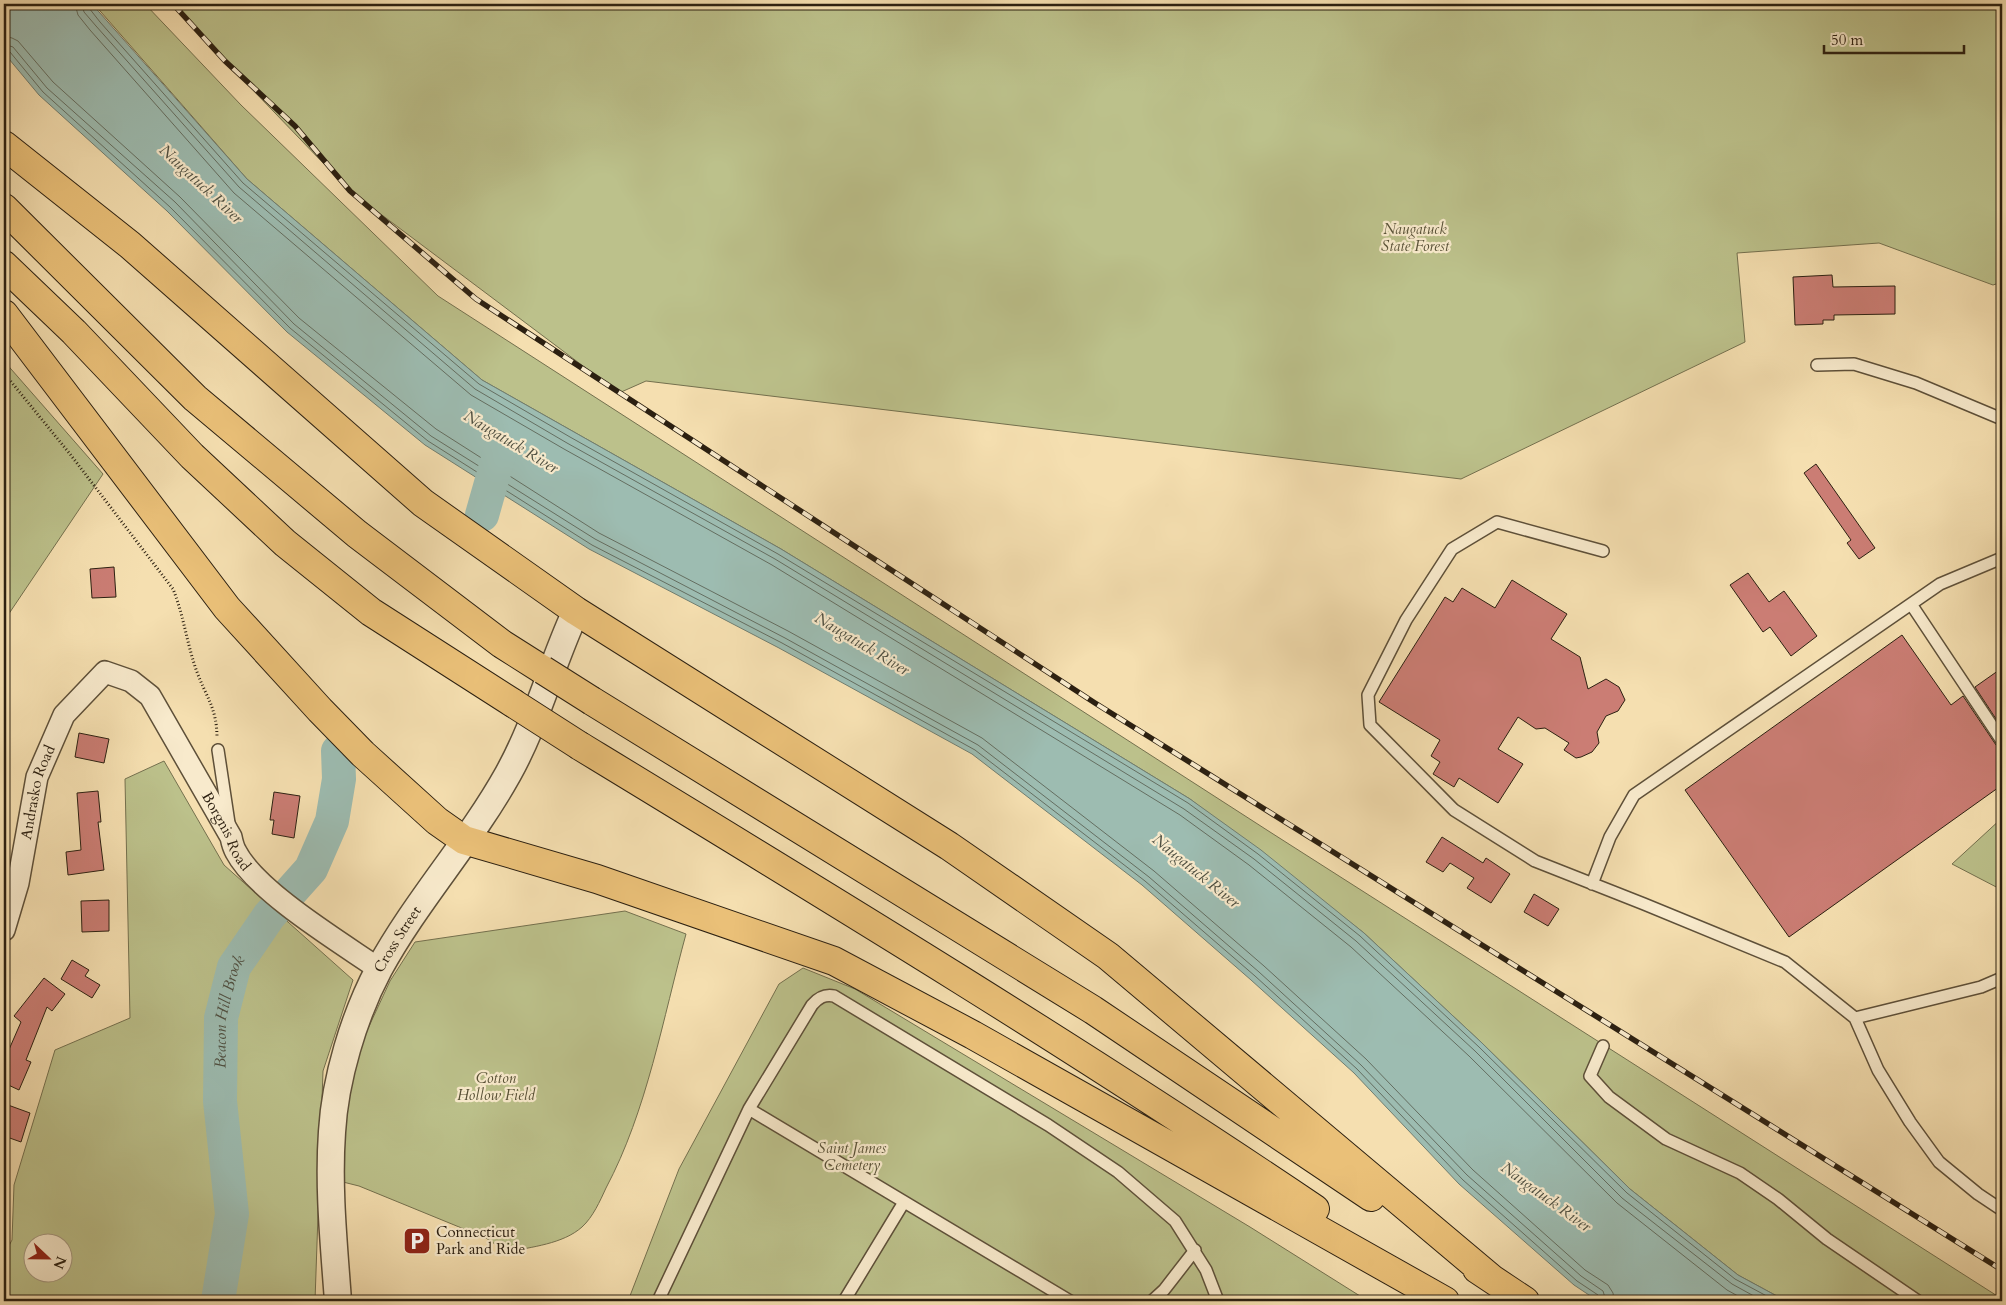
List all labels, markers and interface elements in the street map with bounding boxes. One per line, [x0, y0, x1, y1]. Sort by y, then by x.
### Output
scale bar [1824, 22, 1964, 54]
text: 50 m [1831, 30, 1863, 50]
water label: Naugatuck River [154, 140, 248, 229]
park label: Naugatuck State Forest [1381, 219, 1450, 256]
water label: Naugatuck River [460, 405, 563, 479]
water label: Naugatuck River [811, 607, 914, 681]
street label: Andrasko Road [16, 742, 60, 841]
street label: Borgnis Road [197, 788, 255, 875]
water label: Naugatuck River [1148, 829, 1245, 914]
street label: Cross Street [369, 902, 426, 976]
water label: Beacon Hill Brook [209, 951, 250, 1069]
park label: Cotton Hollow Field [457, 1068, 536, 1105]
park label: Saint James Cemetery [818, 1138, 886, 1175]
water label: Naugatuck River [1496, 1157, 1596, 1238]
place label: Connecticut Park and Ride [436, 1222, 525, 1259]
parking icon: Connecticut Park and Ride [402, 1226, 432, 1256]
north arrow [22, 1232, 72, 1282]
text: N [49, 1253, 71, 1272]

